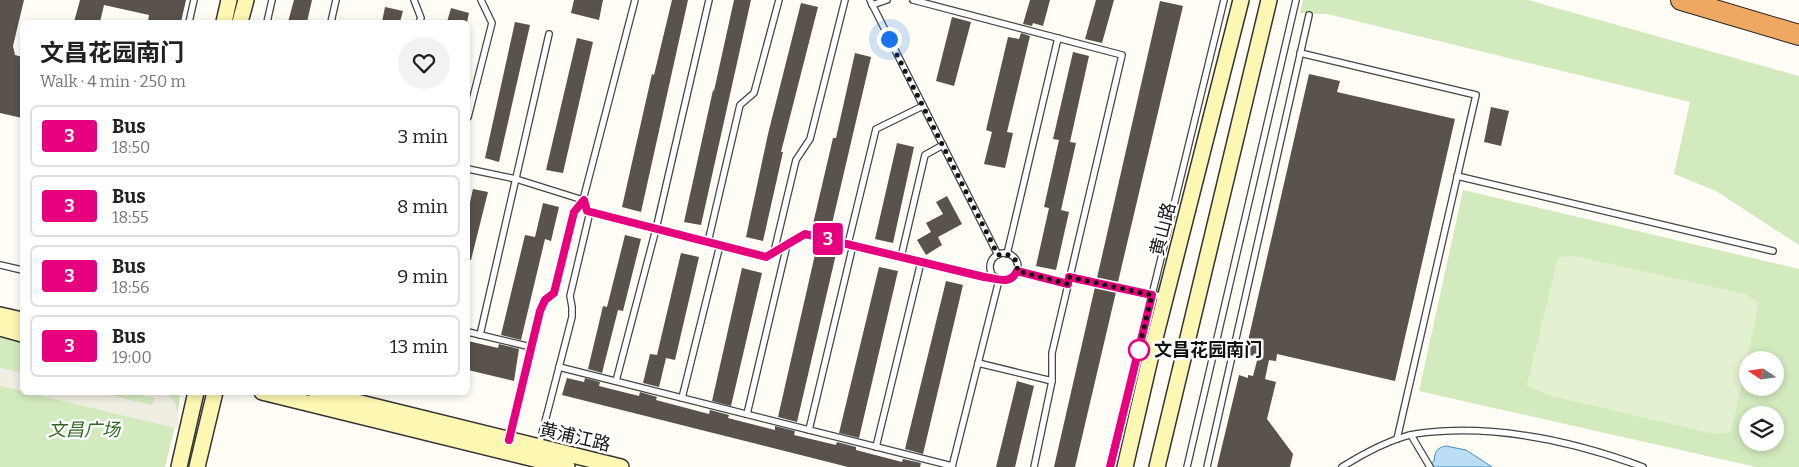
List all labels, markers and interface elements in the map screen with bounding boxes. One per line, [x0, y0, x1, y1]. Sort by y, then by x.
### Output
your location [877, 27, 902, 52]
button: heart [398, 37, 450, 89]
text: 文昌花园南门 [40, 39, 184, 67]
text: Walk · 4 min · 250 m [40, 72, 186, 91]
text: Bus [112, 115, 146, 138]
text: 3 [64, 125, 75, 147]
text: 3 min [398, 125, 448, 148]
text: 18:50 [112, 138, 150, 157]
text: Bus [112, 185, 146, 208]
text: 3 [64, 195, 75, 217]
text: 8 min [397, 195, 448, 218]
street label: 黄山路 [1146, 200, 1180, 258]
text: 18:55 [112, 208, 149, 227]
line badge: 3 [812, 223, 844, 255]
text: 3 [823, 228, 833, 250]
text: Bus [112, 255, 146, 278]
text: 3 [64, 265, 75, 287]
text: 9 min [397, 265, 448, 288]
text: 18:56 [112, 278, 149, 297]
text: Bus [112, 325, 146, 348]
text: 3 [64, 335, 75, 357]
text: 13 min [390, 335, 448, 358]
marker: 文昌花园南门 [1128, 339, 1150, 361]
place label: 文昌花园南门 [1154, 339, 1262, 361]
text: 19:00 [112, 348, 152, 367]
north arrow [1739, 351, 1784, 396]
map controls [1739, 351, 1784, 451]
button: layers [1739, 406, 1784, 451]
street label: 黄浦江路 [537, 418, 613, 456]
park label: 文昌广场 [48, 419, 122, 441]

